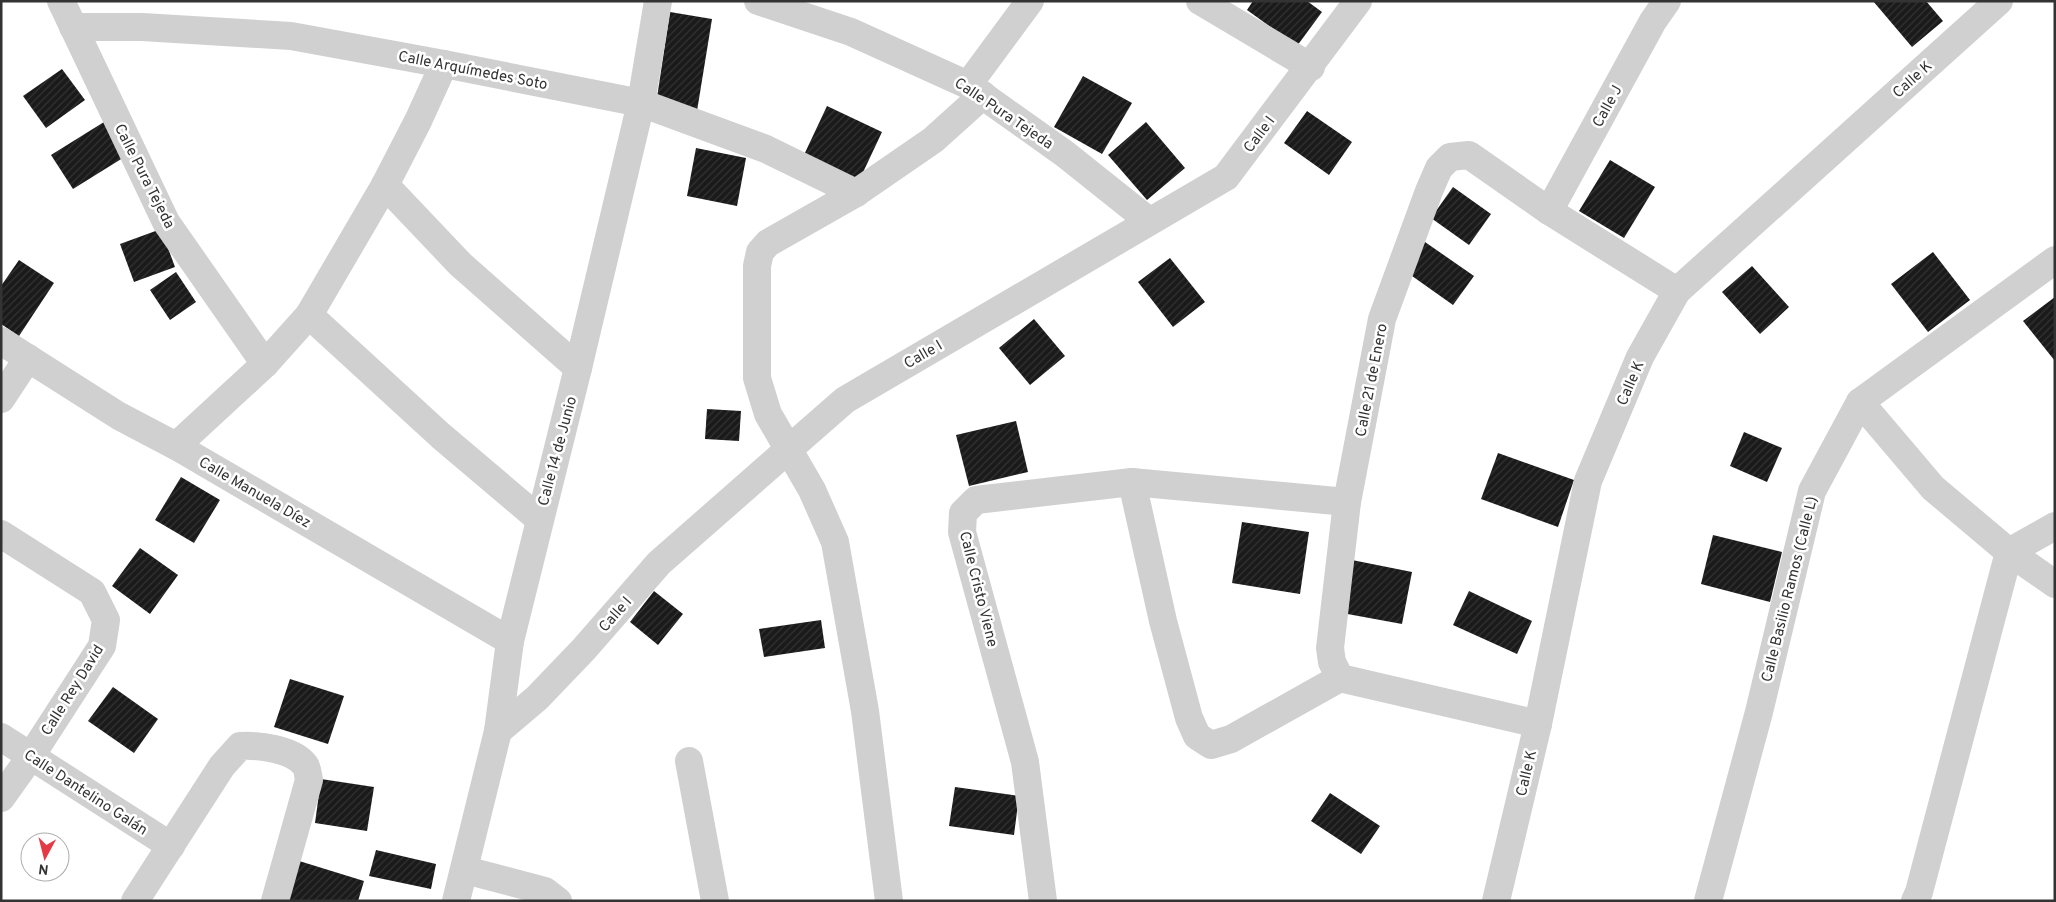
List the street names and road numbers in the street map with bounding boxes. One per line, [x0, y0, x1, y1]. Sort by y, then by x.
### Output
street label: Calle Arquímedes Soto [396, 48, 549, 95]
street label: Calle K [1889, 57, 1937, 103]
street label: Calle Pura Tejeda [950, 74, 1056, 154]
street label: Calle J [1589, 82, 1628, 131]
street label: Calle I [1240, 113, 1280, 157]
street label: Calle Pura Tejeda [109, 121, 178, 232]
street label: Calle 21 de Enero [1352, 322, 1393, 439]
street label: Calle I [901, 337, 946, 374]
street label: Calle K [1613, 358, 1649, 409]
street label: Calle 14 de Junio [535, 395, 582, 508]
street label: Calle Manuela Díez [195, 453, 314, 533]
street label: Calle Basilio Ramos (Calle L) [1758, 495, 1823, 684]
street label: Calle Cristo Viene [954, 530, 1001, 649]
street label: Calle I [595, 593, 637, 637]
street label: Calle Rey David [38, 642, 109, 740]
street label: Calle Dantelino Galán [20, 746, 151, 840]
street label: Calle K [1513, 748, 1542, 798]

